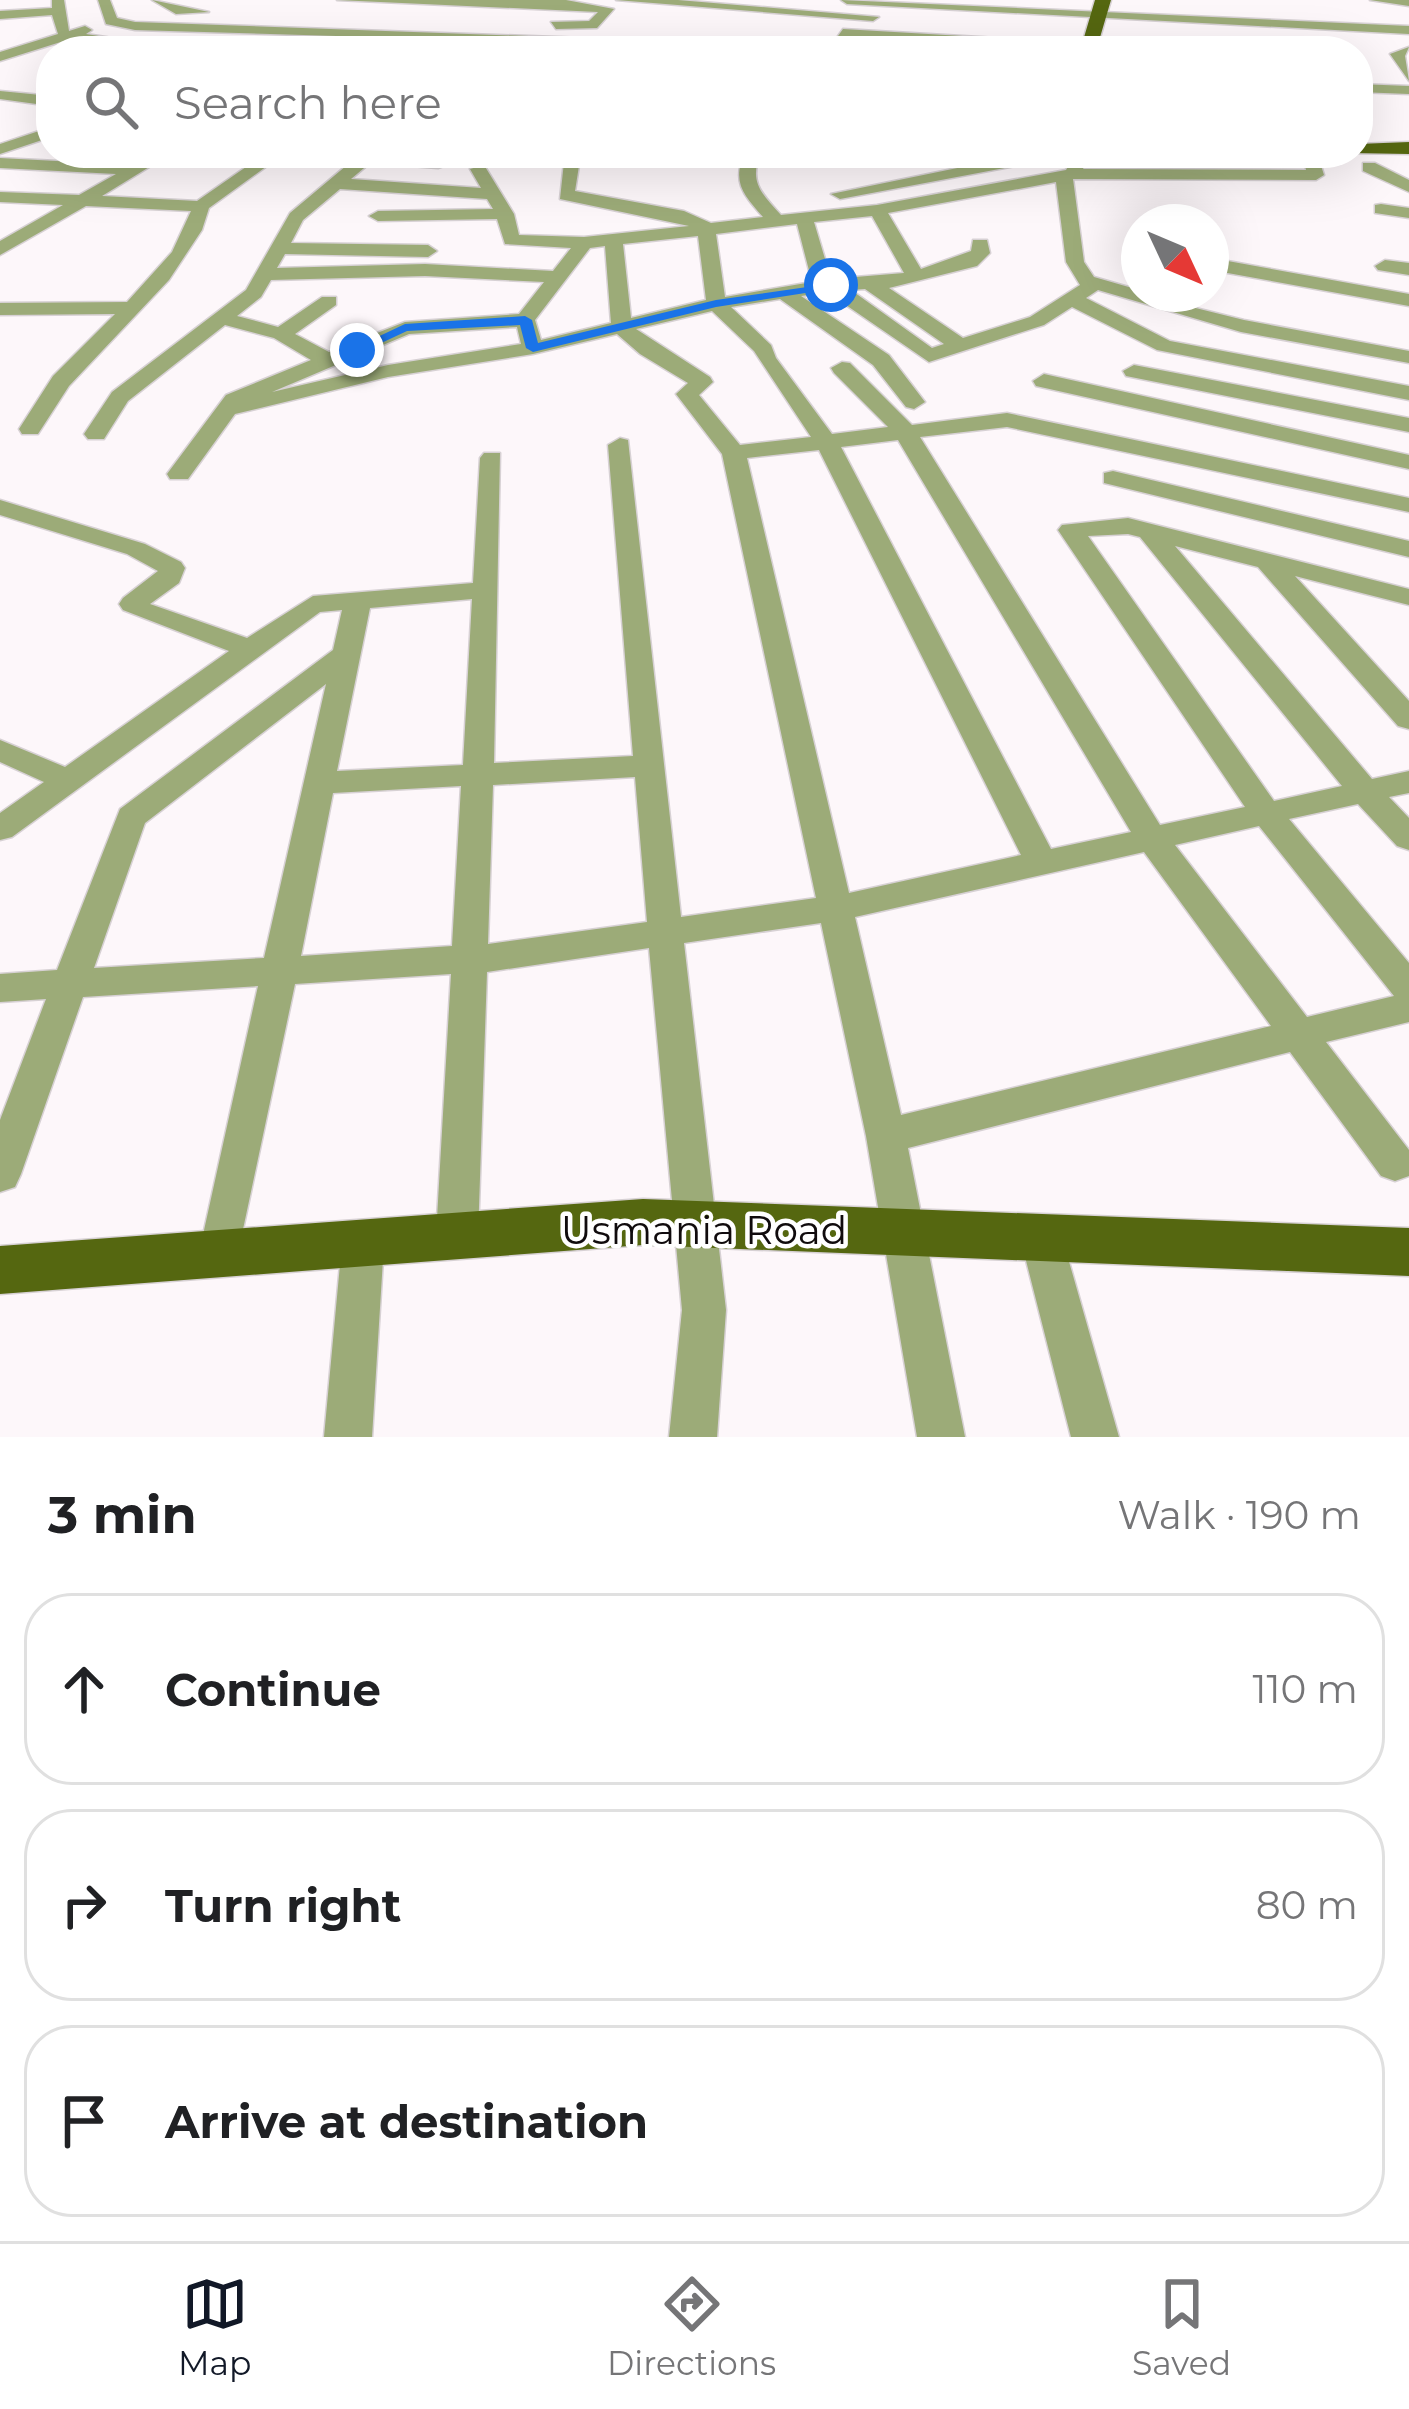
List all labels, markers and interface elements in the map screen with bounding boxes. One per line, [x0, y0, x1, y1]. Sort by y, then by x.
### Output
search box [36, 36, 1373, 168]
icon: search [78, 69, 144, 135]
text: Search here [174, 75, 442, 130]
north arrow [1121, 204, 1229, 312]
route start [804, 258, 858, 312]
route end [330, 323, 384, 377]
street label: Usmania Road [561, 1206, 847, 1254]
text: 3 min [48, 1484, 197, 1546]
text: Walk · 190 m [1117, 1491, 1361, 1539]
icon: ahead [51, 1656, 117, 1722]
text: Continue [165, 1662, 381, 1717]
text: 110 m [1252, 1665, 1358, 1713]
icon: right [51, 1872, 117, 1938]
text: Turn right [165, 1878, 401, 1933]
text: 80 m [1256, 1881, 1358, 1929]
icon: arrive [51, 2088, 117, 2154]
text: Arrive at destination [165, 2094, 648, 2149]
tab: Map [178, 2271, 251, 2383]
tab: Directions [607, 2271, 776, 2383]
tab: Saved [1132, 2271, 1231, 2383]

